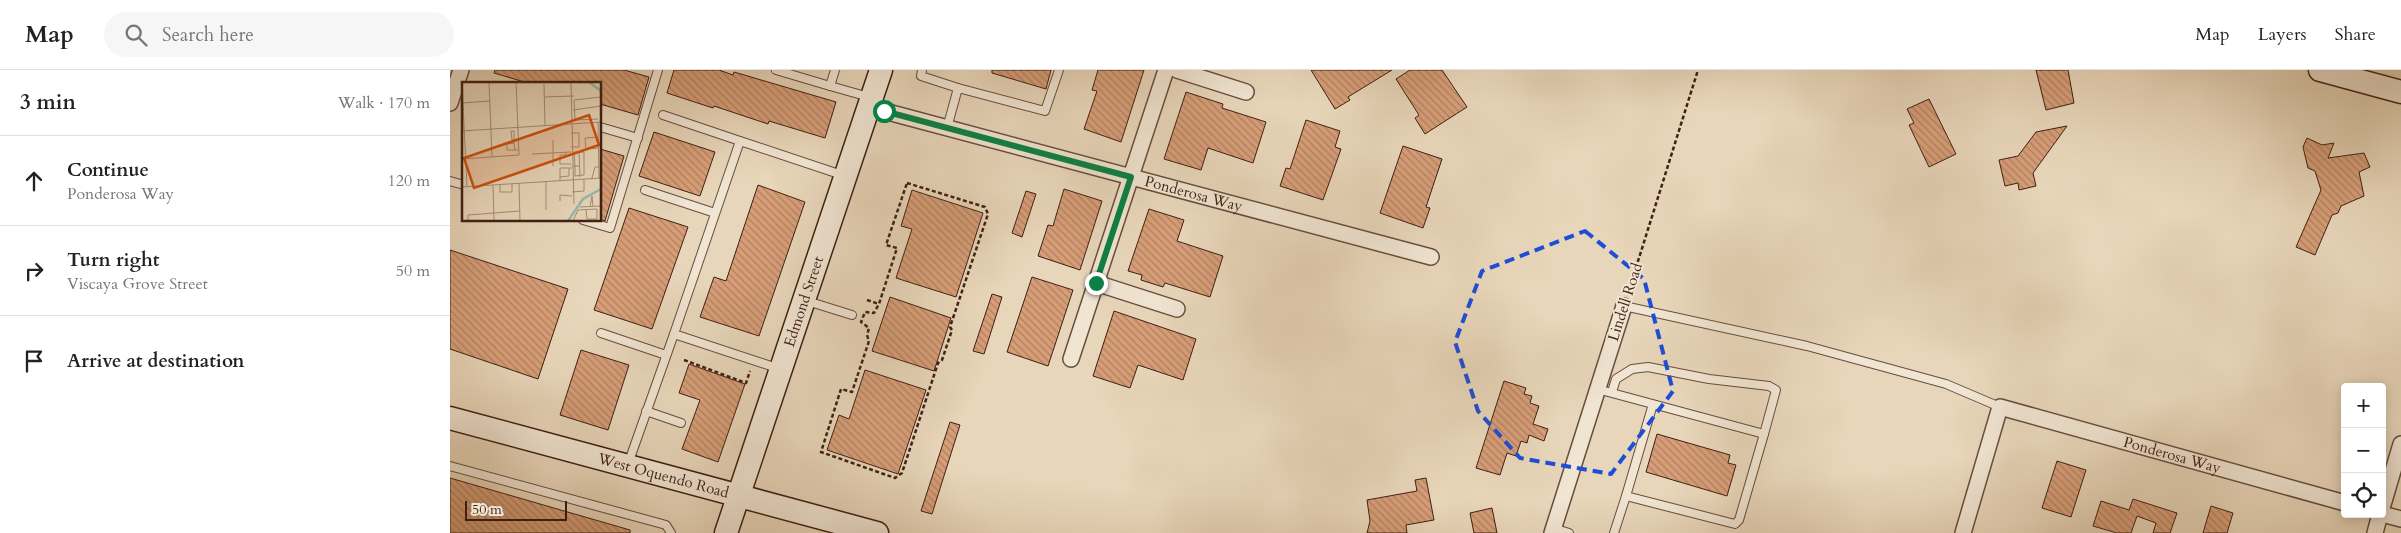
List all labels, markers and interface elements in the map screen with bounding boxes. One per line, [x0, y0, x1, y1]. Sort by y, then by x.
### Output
search box [104, 12, 454, 57]
text: Map [25, 18, 74, 51]
icon: search [122, 21, 150, 49]
text: Search here [162, 22, 254, 48]
text: Map [2195, 22, 2230, 47]
text: Layers [2258, 22, 2307, 47]
text: Share [2335, 22, 2376, 47]
inset map [462, 82, 601, 221]
text: 3 min [20, 88, 76, 117]
text: Walk · 170 m [338, 92, 430, 114]
route start [873, 100, 896, 123]
text: Continue [67, 157, 149, 183]
icon: ahead [20, 167, 48, 195]
text: 120 m [388, 170, 430, 192]
street label: Ponderosa Way [1143, 171, 1245, 216]
text: Ponderosa Way [67, 183, 174, 205]
text: Turn right [67, 247, 159, 273]
street label: Edmond Street [779, 253, 828, 350]
icon: right [20, 257, 48, 285]
text: 50 m [396, 260, 430, 282]
street label: Lindell Road [1603, 260, 1647, 344]
route end [1085, 272, 1108, 295]
text: Viscaya Grove Street [67, 273, 208, 295]
icon: arrive [20, 347, 48, 375]
text: Arrive at destination [67, 348, 244, 374]
map controls [2341, 383, 2386, 518]
button: + [2341, 383, 2386, 428]
button: − [2341, 428, 2386, 473]
street label: Ponderosa Way [2121, 432, 2223, 478]
street label: West Oquendo Road [595, 448, 731, 503]
button: locate [2341, 473, 2386, 518]
scale bar [465, 498, 568, 521]
text: 50 m [472, 500, 502, 519]

